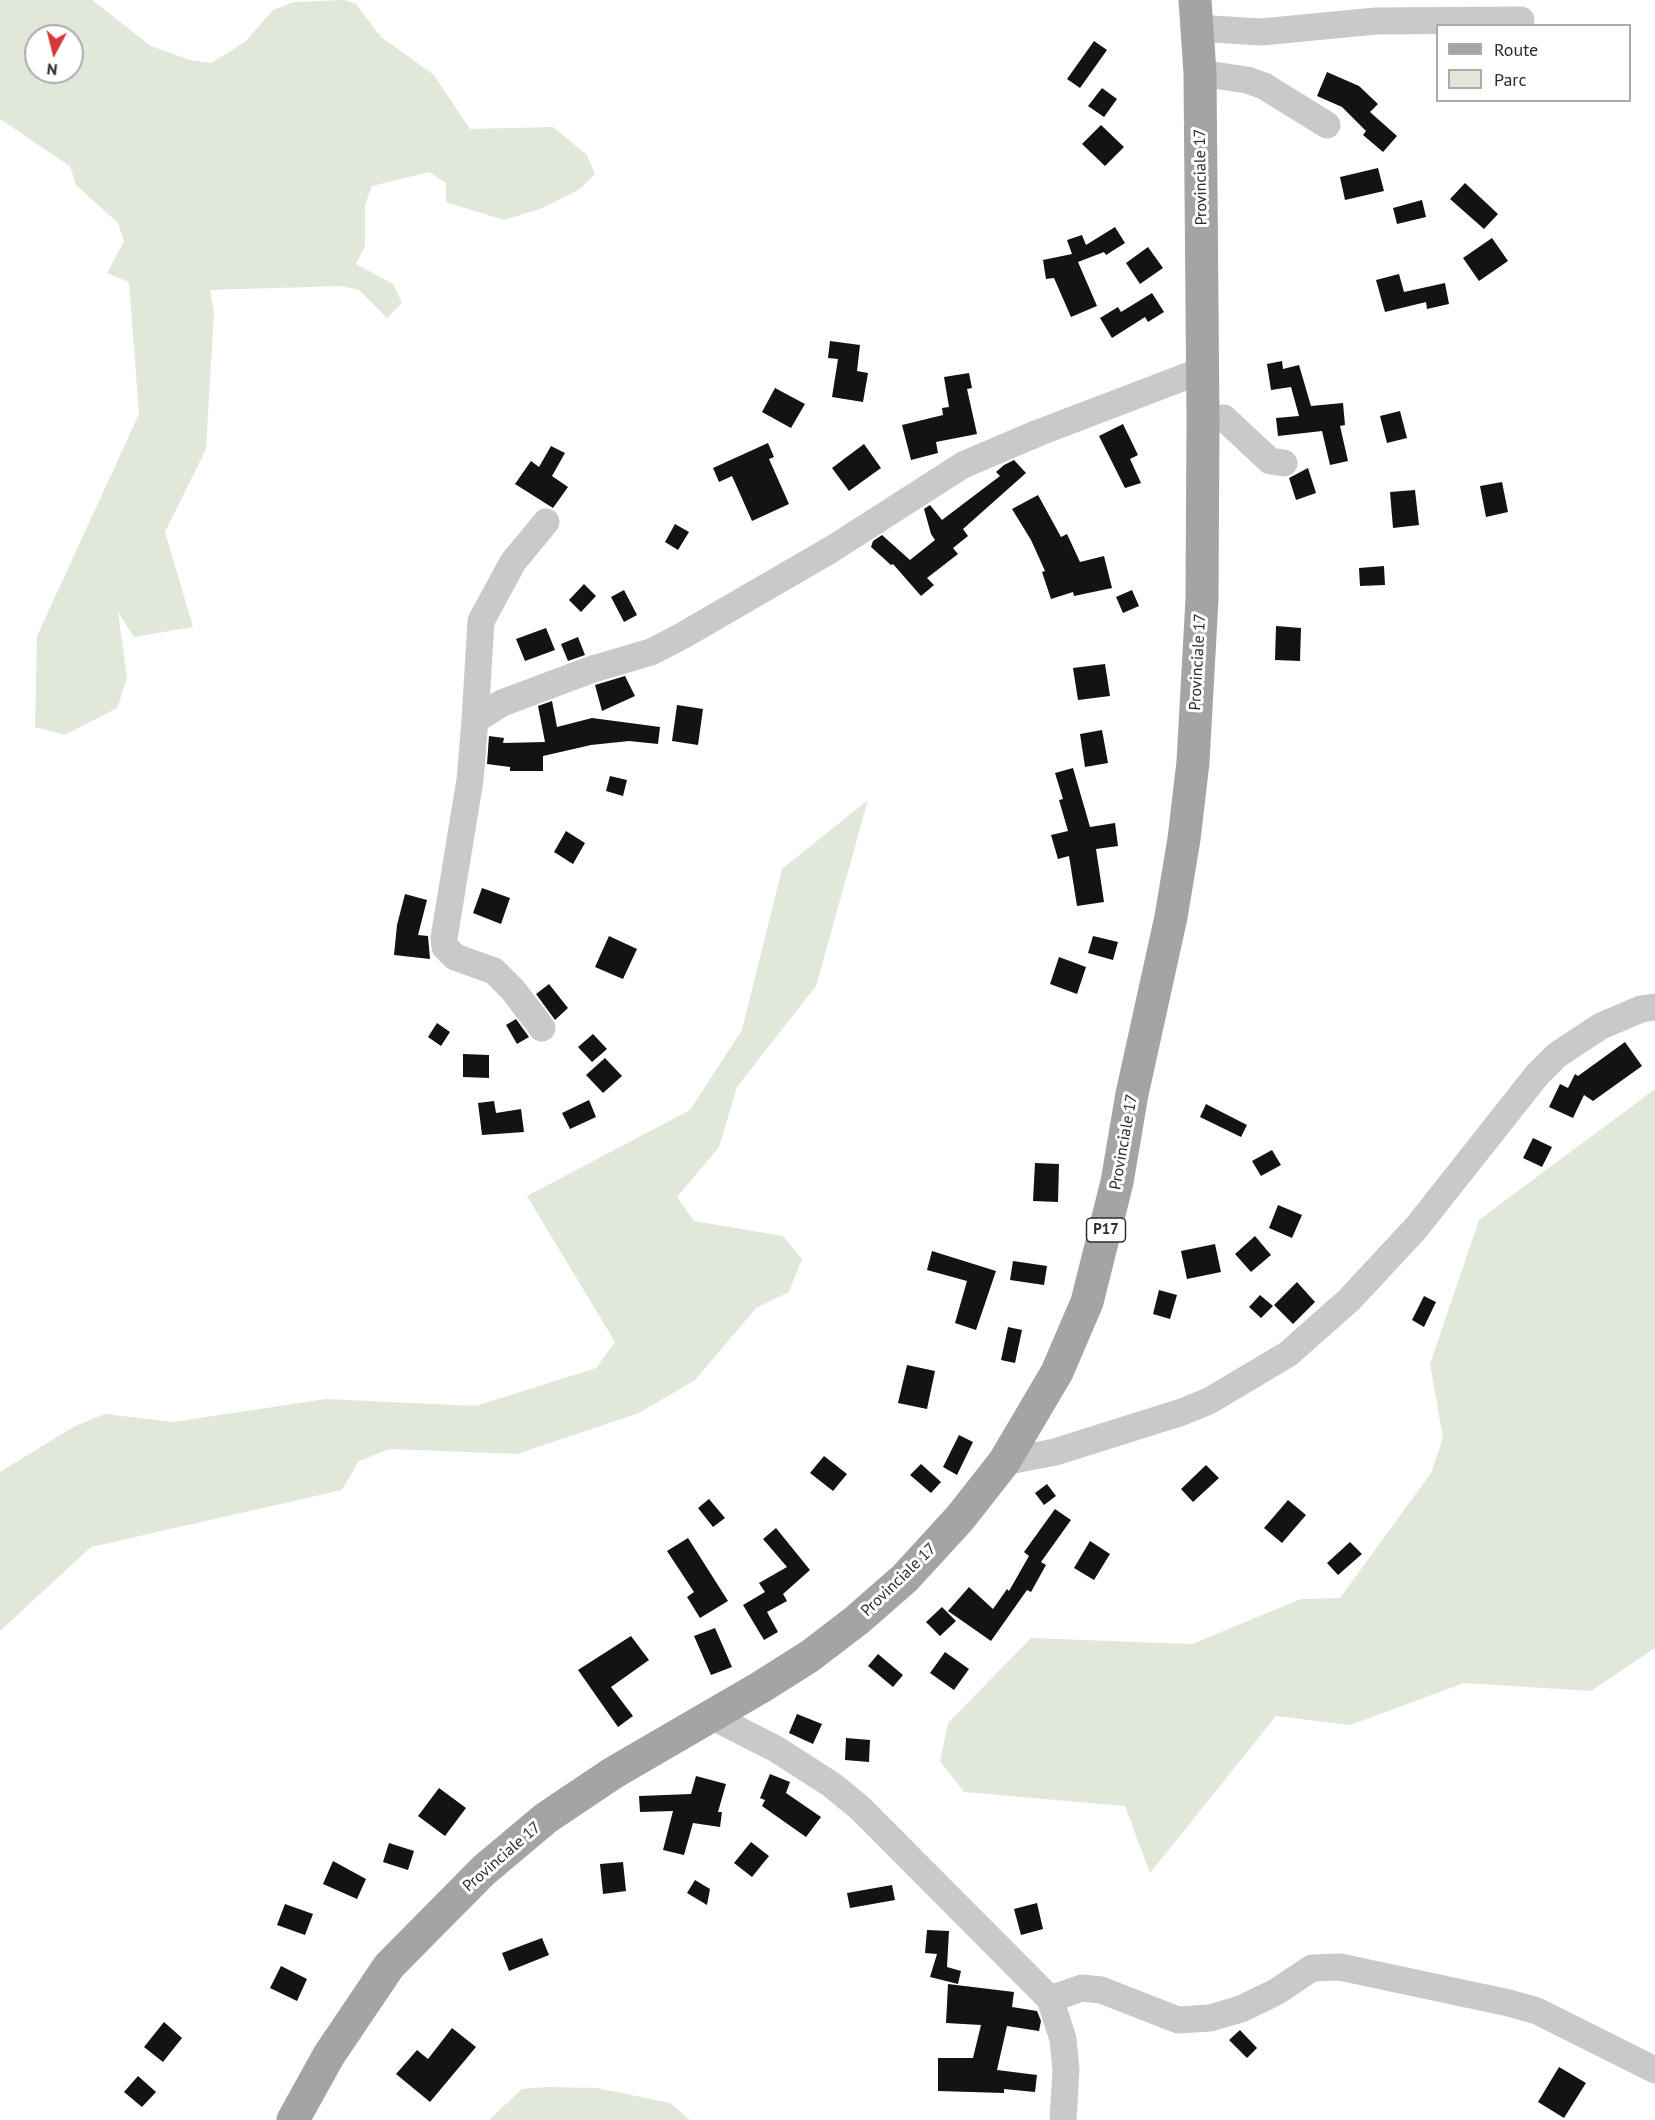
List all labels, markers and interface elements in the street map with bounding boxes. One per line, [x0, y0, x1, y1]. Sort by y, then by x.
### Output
north arrow [24, 24, 84, 84]
legend [1436, 24, 1631, 102]
text: Route [1494, 38, 1538, 61]
text: N [46, 59, 58, 80]
text: Parc [1494, 68, 1527, 91]
street label: Provinciale 17 [1191, 128, 1211, 226]
street label: Provinciale 17 [1186, 613, 1210, 711]
street label: Provinciale 17 [1106, 1093, 1142, 1191]
road number: P17 [1086, 1218, 1126, 1242]
street label: Provinciale 17 [857, 1539, 941, 1621]
street label: Provinciale 17 [459, 1818, 545, 1896]

